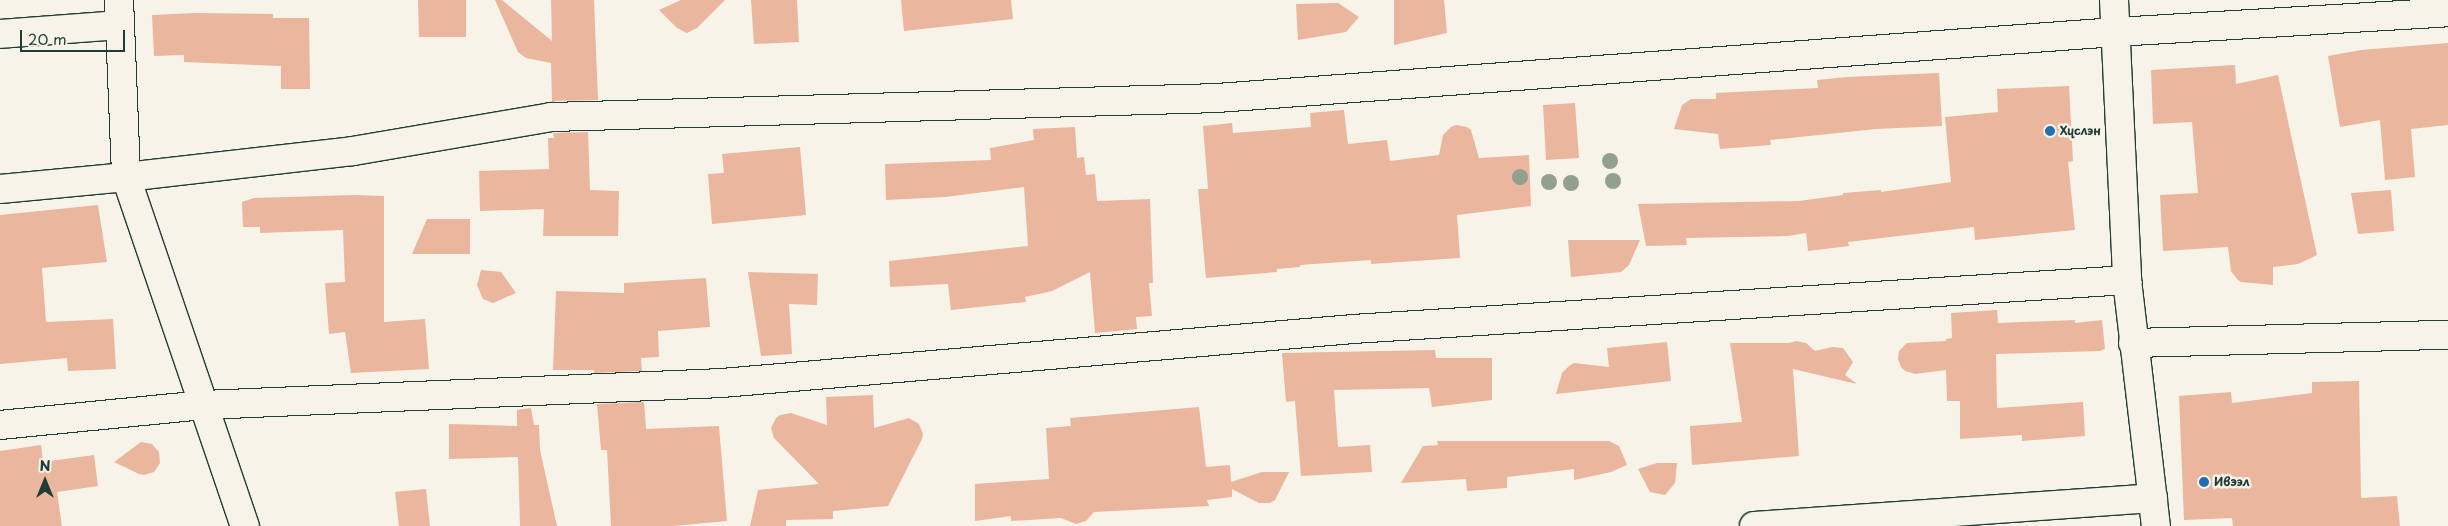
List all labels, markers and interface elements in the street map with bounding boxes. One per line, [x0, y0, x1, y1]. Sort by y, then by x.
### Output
scale bar [22, 20, 128, 52]
text: 20 m [28, 27, 67, 50]
place label: Хүслэн [2060, 124, 2101, 138]
marker: Хүслэн [2044, 125, 2056, 137]
text: N [39, 455, 51, 476]
north arrow [20, 456, 70, 506]
place label: Ивээл [2214, 475, 2250, 489]
marker: Ивээл [2198, 476, 2210, 488]

